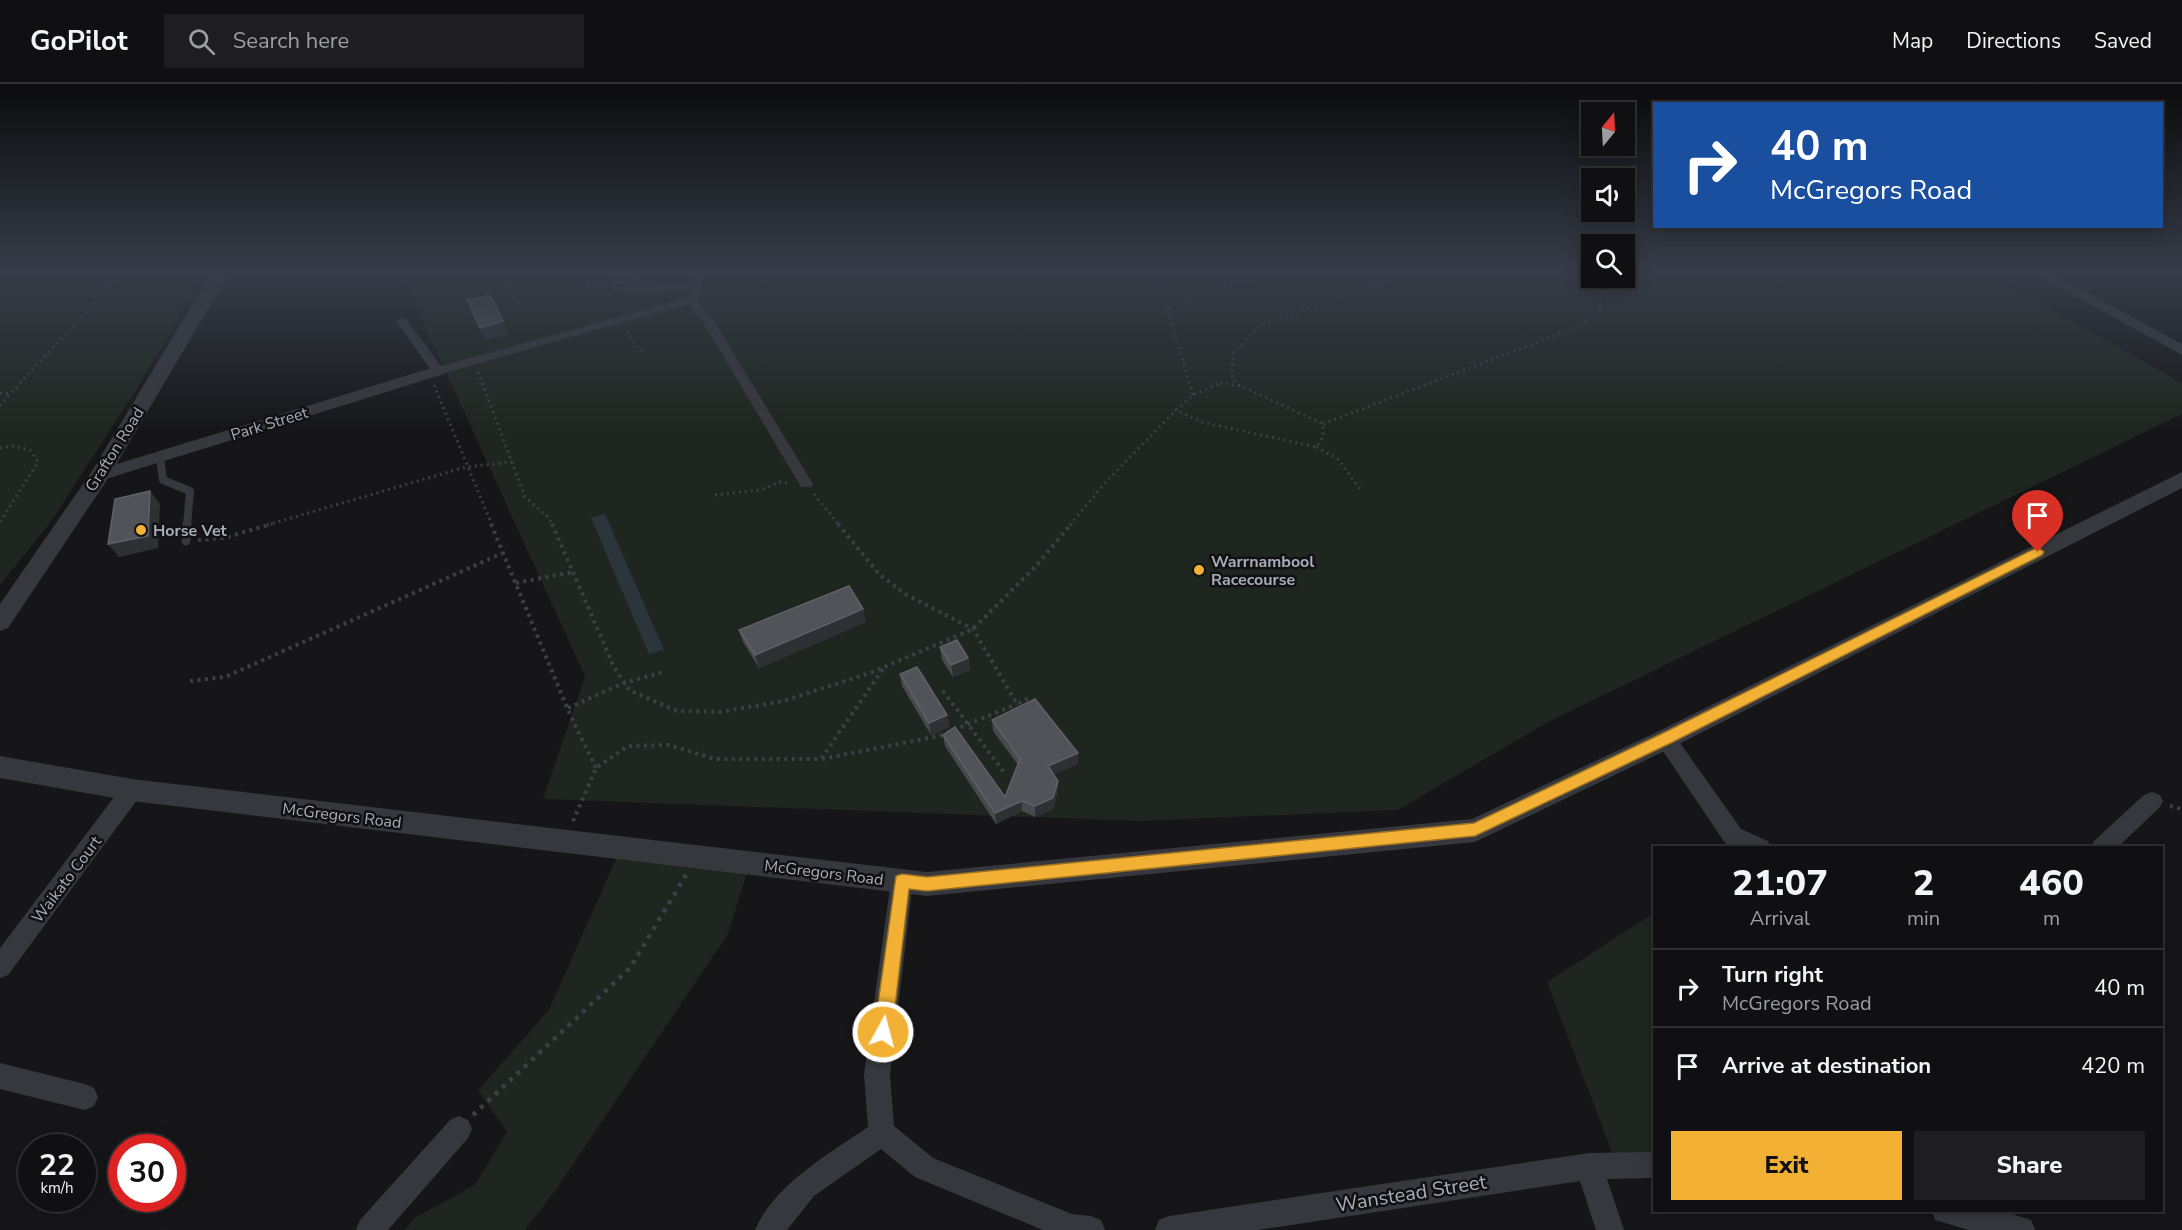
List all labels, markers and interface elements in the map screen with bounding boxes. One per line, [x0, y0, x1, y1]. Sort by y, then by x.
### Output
search box [164, 14, 584, 68]
text: GoPilot [30, 22, 128, 60]
icon: search [185, 25, 218, 58]
text: Search here [233, 26, 349, 56]
text: Map [1892, 27, 1933, 55]
text: Directions [1966, 27, 2061, 55]
text: Saved [2094, 27, 2152, 55]
north arrow [1581, 102, 1635, 156]
map controls [1581, 102, 1635, 288]
text: 40 m [1770, 118, 1869, 175]
icon: right [1671, 126, 1749, 204]
button: sound [1581, 168, 1635, 222]
text: McGregors Road [1770, 172, 1972, 209]
button: search [1581, 234, 1635, 288]
street label: Park Street [228, 402, 311, 446]
street label: Grafton Road [80, 403, 149, 496]
pin [2012, 490, 2063, 552]
icon: arrive [2021, 499, 2054, 532]
place label: Horse Vet [153, 520, 228, 542]
marker: Horse Vet [134, 523, 148, 537]
place label: Warrnambool Racecourse [1211, 551, 1314, 591]
marker: Warrnambool Racecourse [1192, 563, 1206, 577]
street label: McGregors Road [281, 798, 403, 834]
street label: Waikato Court [27, 831, 107, 928]
street label: McGregors Road [763, 855, 885, 891]
text: 21:07 [1732, 859, 1828, 908]
text: 2 [1913, 859, 1934, 908]
text: 460 [2019, 859, 2084, 908]
text: Arrival [1750, 905, 1810, 932]
text: min [1907, 905, 1940, 932]
text: m [2043, 905, 2060, 932]
text: Turn right [1722, 960, 1823, 990]
icon: right [1671, 972, 1704, 1005]
text: 40 m [2094, 973, 2145, 1003]
text: McGregors Road [1722, 990, 1872, 1017]
position arrow [851, 1000, 915, 1064]
icon: arrive [1671, 1050, 1704, 1083]
text: Arrive at destination [1722, 1051, 1931, 1081]
text: 420 m [2081, 1051, 2145, 1081]
button: Exit [1671, 1131, 1902, 1200]
button: Share [1914, 1131, 2145, 1200]
speed limit sign: 30 [108, 1134, 186, 1212]
text: 22 [39, 1145, 75, 1186]
street label: Wanstead Street [1334, 1168, 1489, 1219]
text: km/h [40, 1178, 74, 1198]

